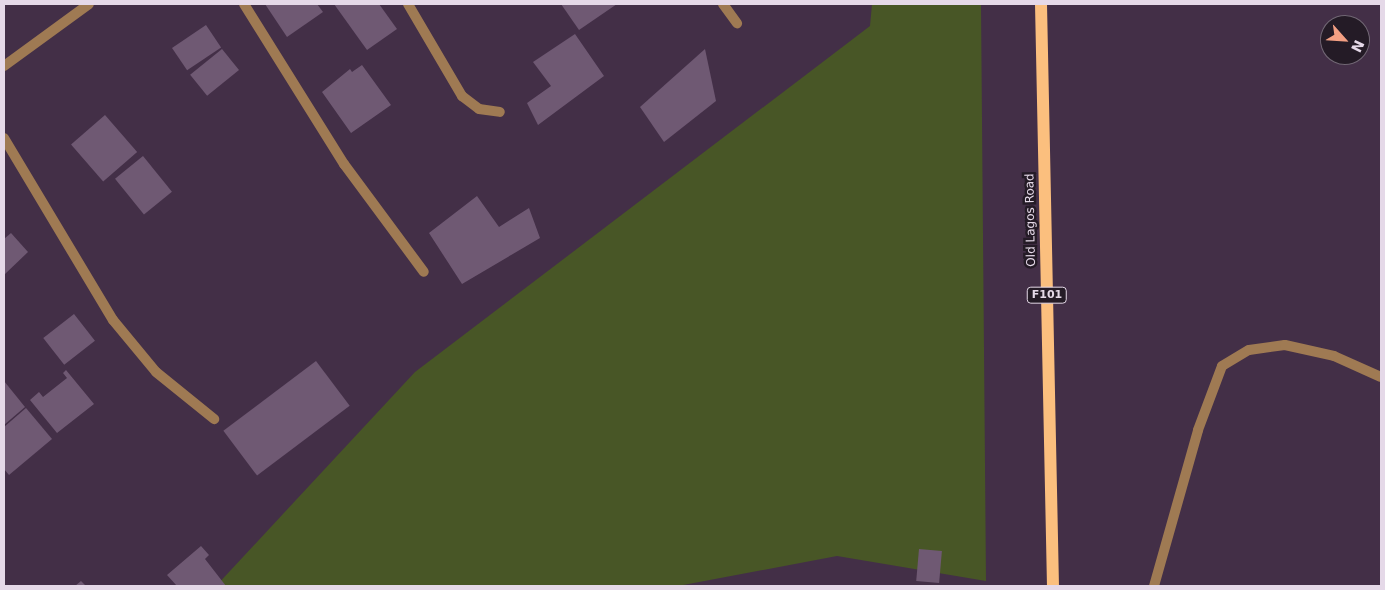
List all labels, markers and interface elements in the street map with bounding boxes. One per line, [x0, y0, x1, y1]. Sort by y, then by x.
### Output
north arrow [1320, 15, 1370, 65]
text: N [1348, 37, 1367, 55]
street label: Old Lagos Road [1023, 173, 1039, 267]
road number: F101 [1026, 286, 1068, 304]

